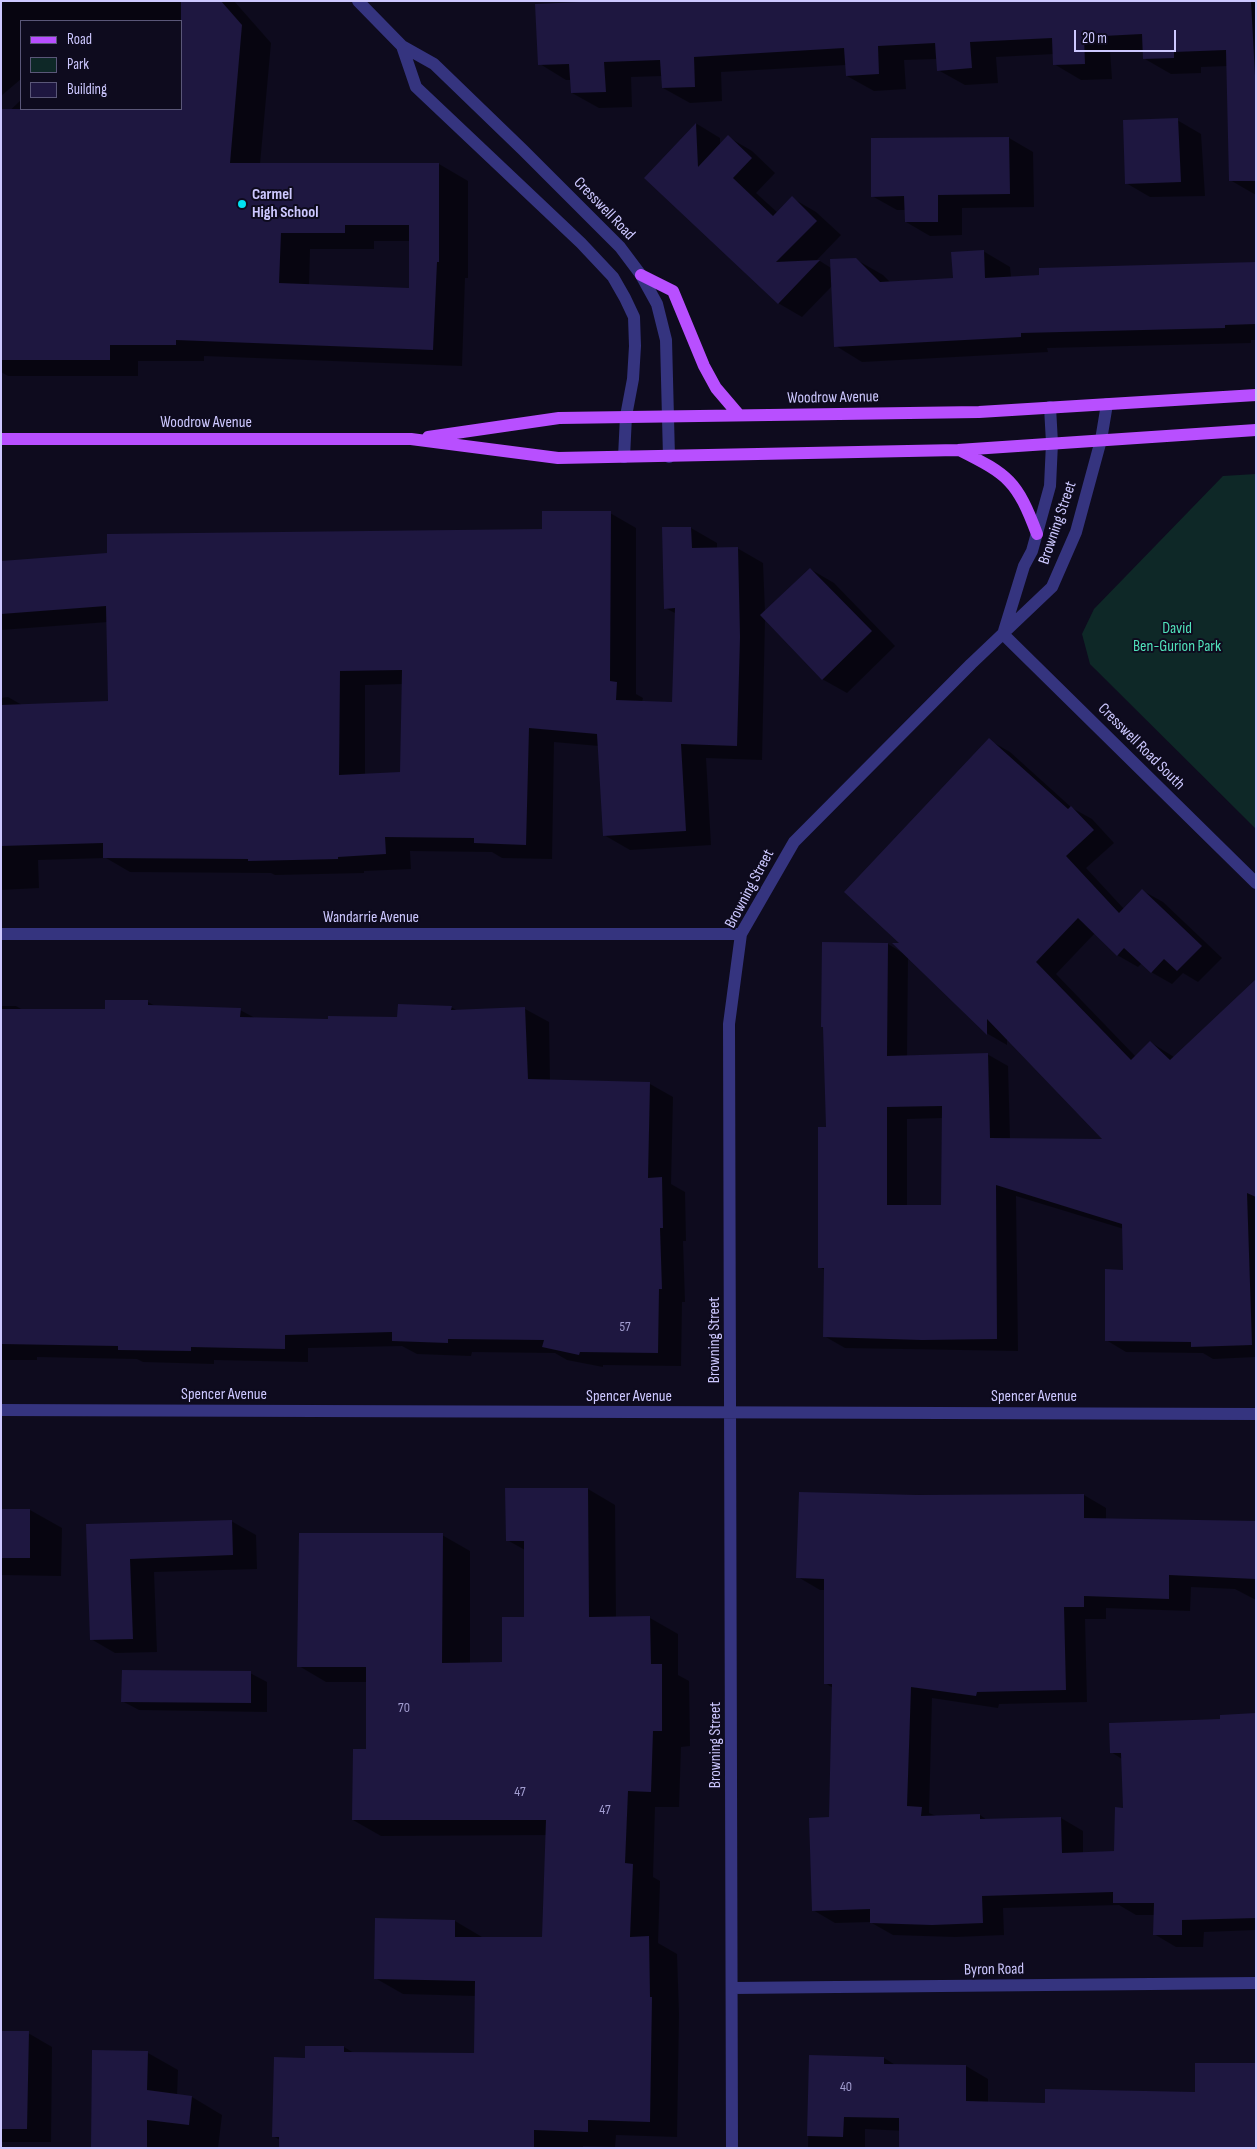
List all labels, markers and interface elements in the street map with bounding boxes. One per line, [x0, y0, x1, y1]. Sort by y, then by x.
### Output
legend [20, 20, 182, 110]
scale bar [1077, 20, 1180, 52]
text: 20 m [1082, 29, 1107, 48]
text: Road [67, 30, 92, 49]
text: Park [67, 55, 89, 74]
text: Building [67, 80, 107, 99]
street label: Cresswell Road [569, 173, 639, 245]
place label: Carmel High School [252, 185, 318, 223]
marker: Carmel High School [236, 198, 248, 210]
street label: Woodrow Avenue [787, 388, 879, 408]
street label: Woodrow Avenue [160, 413, 252, 433]
street label: Browning Street [1035, 479, 1081, 567]
park label: David Ben-Gurion Park [1133, 619, 1221, 657]
street label: Cresswell Road South [1094, 700, 1188, 794]
street label: Browning Street [721, 846, 779, 932]
street label: Wandarrie Avenue [323, 908, 419, 928]
street label: Browning Street [705, 1297, 725, 1383]
house number: 57 [619, 1319, 631, 1335]
street label: Spencer Avenue [181, 1385, 267, 1405]
street label: Spencer Avenue [586, 1387, 672, 1407]
street label: Spencer Avenue [991, 1387, 1077, 1407]
house number: 70 [398, 1700, 410, 1716]
street label: Browning Street [706, 1702, 726, 1788]
house number: 47 [514, 1784, 526, 1800]
house number: 47 [599, 1802, 611, 1818]
street label: Byron Road [964, 1960, 1024, 1980]
house number: 40 [840, 2079, 852, 2095]

